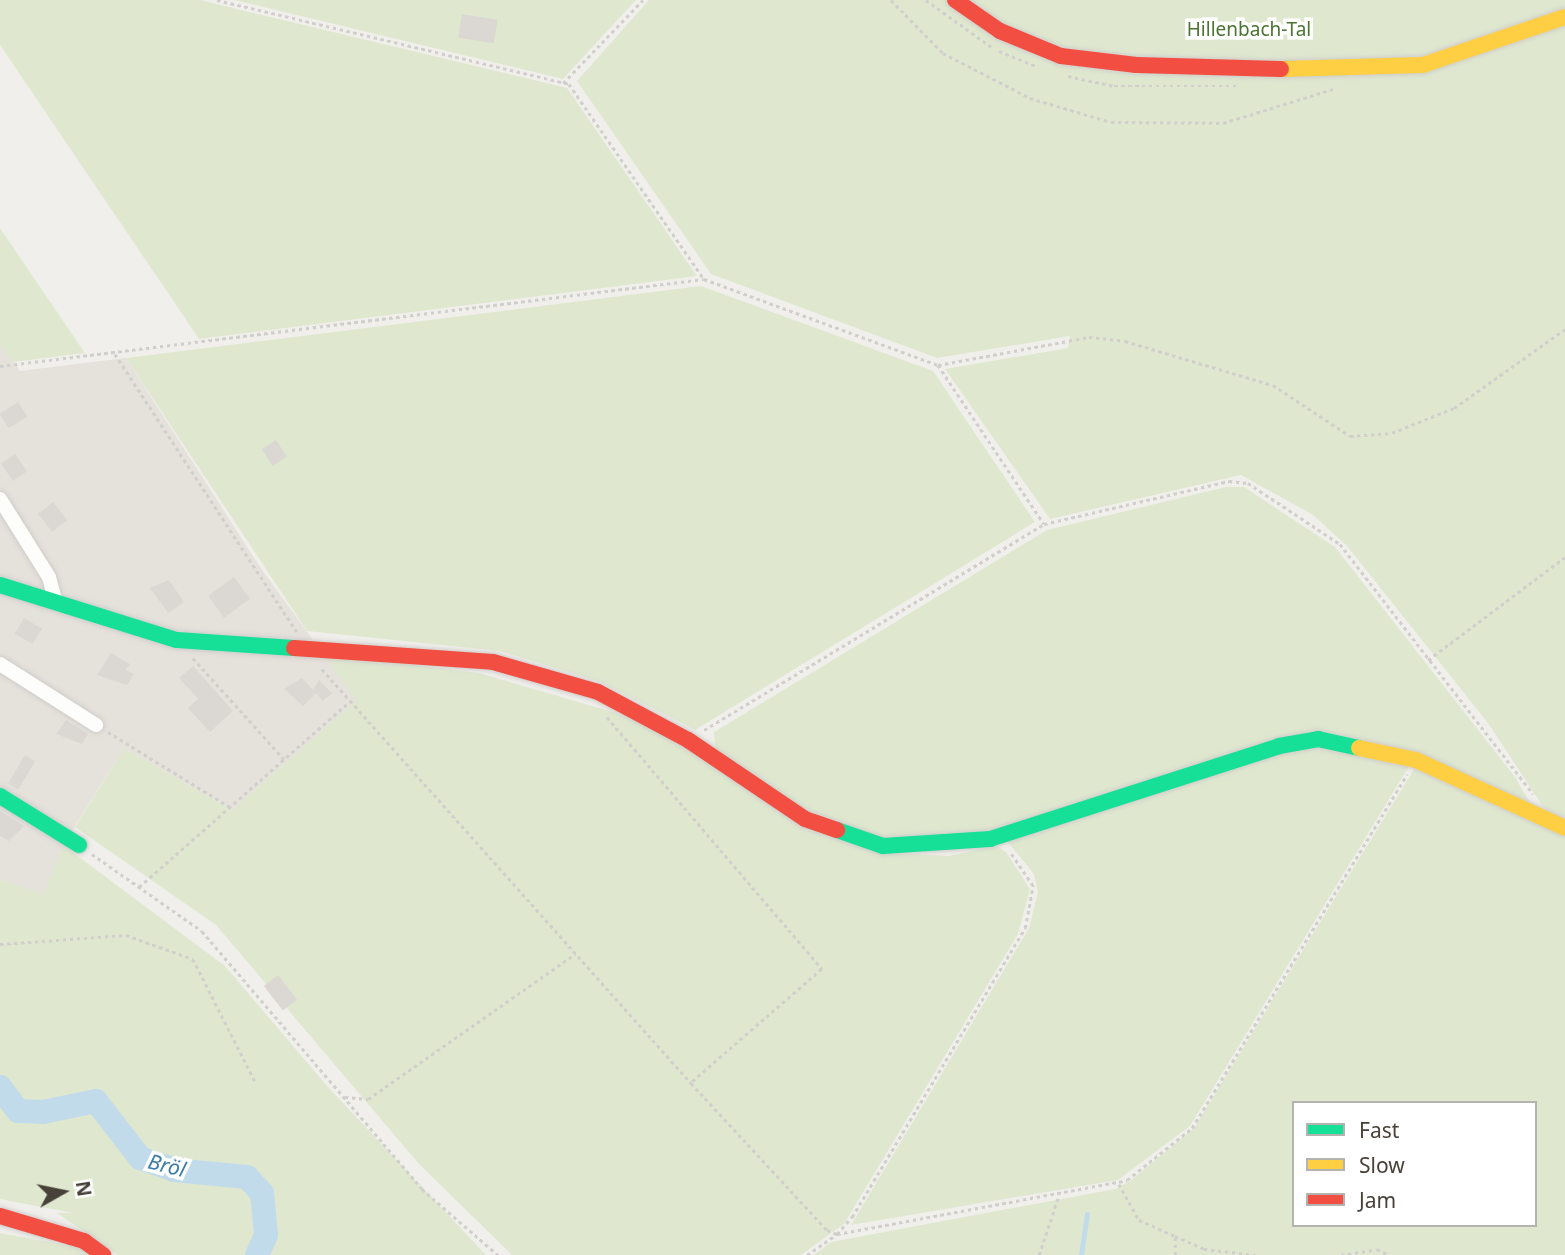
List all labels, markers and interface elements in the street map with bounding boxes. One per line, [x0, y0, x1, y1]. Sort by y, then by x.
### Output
park label: Hillenbach-Tal [1187, 19, 1311, 41]
legend [1292, 1101, 1537, 1227]
text: Fast [1359, 1116, 1399, 1144]
water label: Bröl [146, 1148, 188, 1182]
text: Slow [1359, 1151, 1405, 1179]
north arrow [28, 1157, 98, 1227]
text: N [70, 1179, 98, 1198]
text: Jam [1359, 1186, 1396, 1214]

